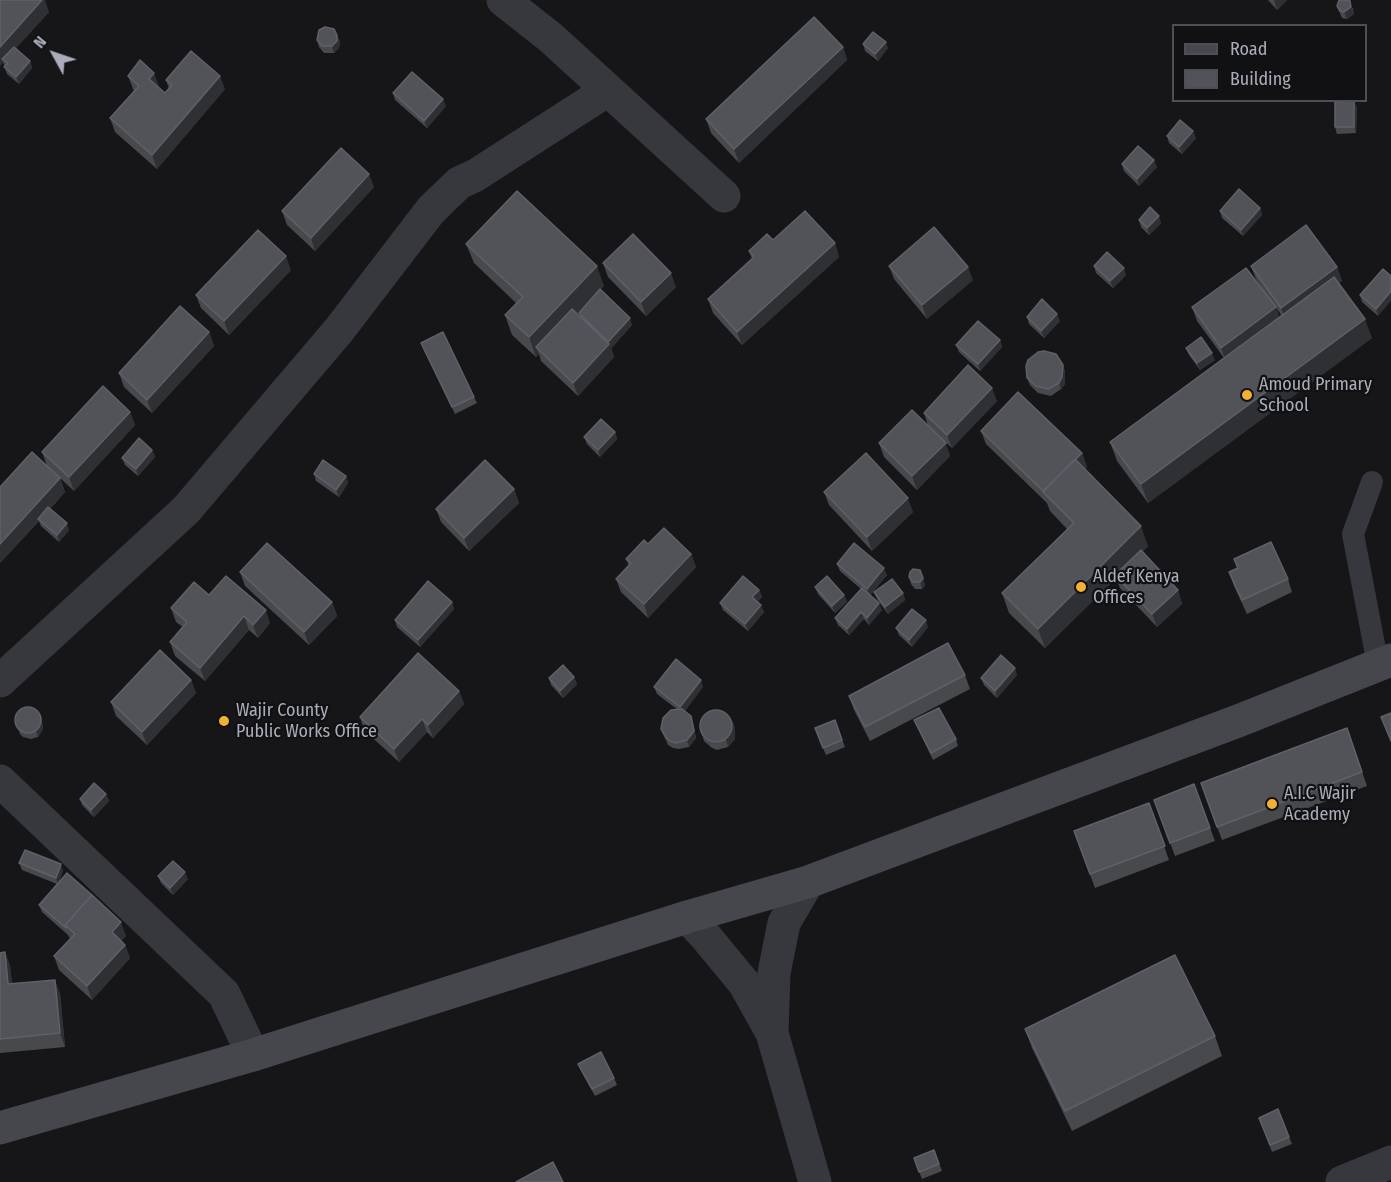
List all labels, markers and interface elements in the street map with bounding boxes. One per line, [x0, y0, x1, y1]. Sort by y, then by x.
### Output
north arrow [24, 24, 84, 84]
legend [1172, 24, 1367, 102]
text: N [29, 32, 50, 52]
text: Road [1230, 38, 1267, 60]
text: Building [1230, 68, 1291, 90]
place label: Amoud Primary School [1259, 374, 1372, 416]
marker: Amoud Primary School [1240, 388, 1254, 402]
place label: Aldef Kenya Offices [1093, 566, 1180, 608]
marker: Aldef Kenya Offices [1074, 580, 1088, 594]
place label: Wajir County Public Works Office [236, 700, 377, 742]
marker: Wajir County Public Works Office [217, 714, 231, 728]
place label: A.I.C Wajir Academy [1284, 783, 1356, 826]
marker: A.I.C Wajir Academy [1265, 797, 1279, 811]

